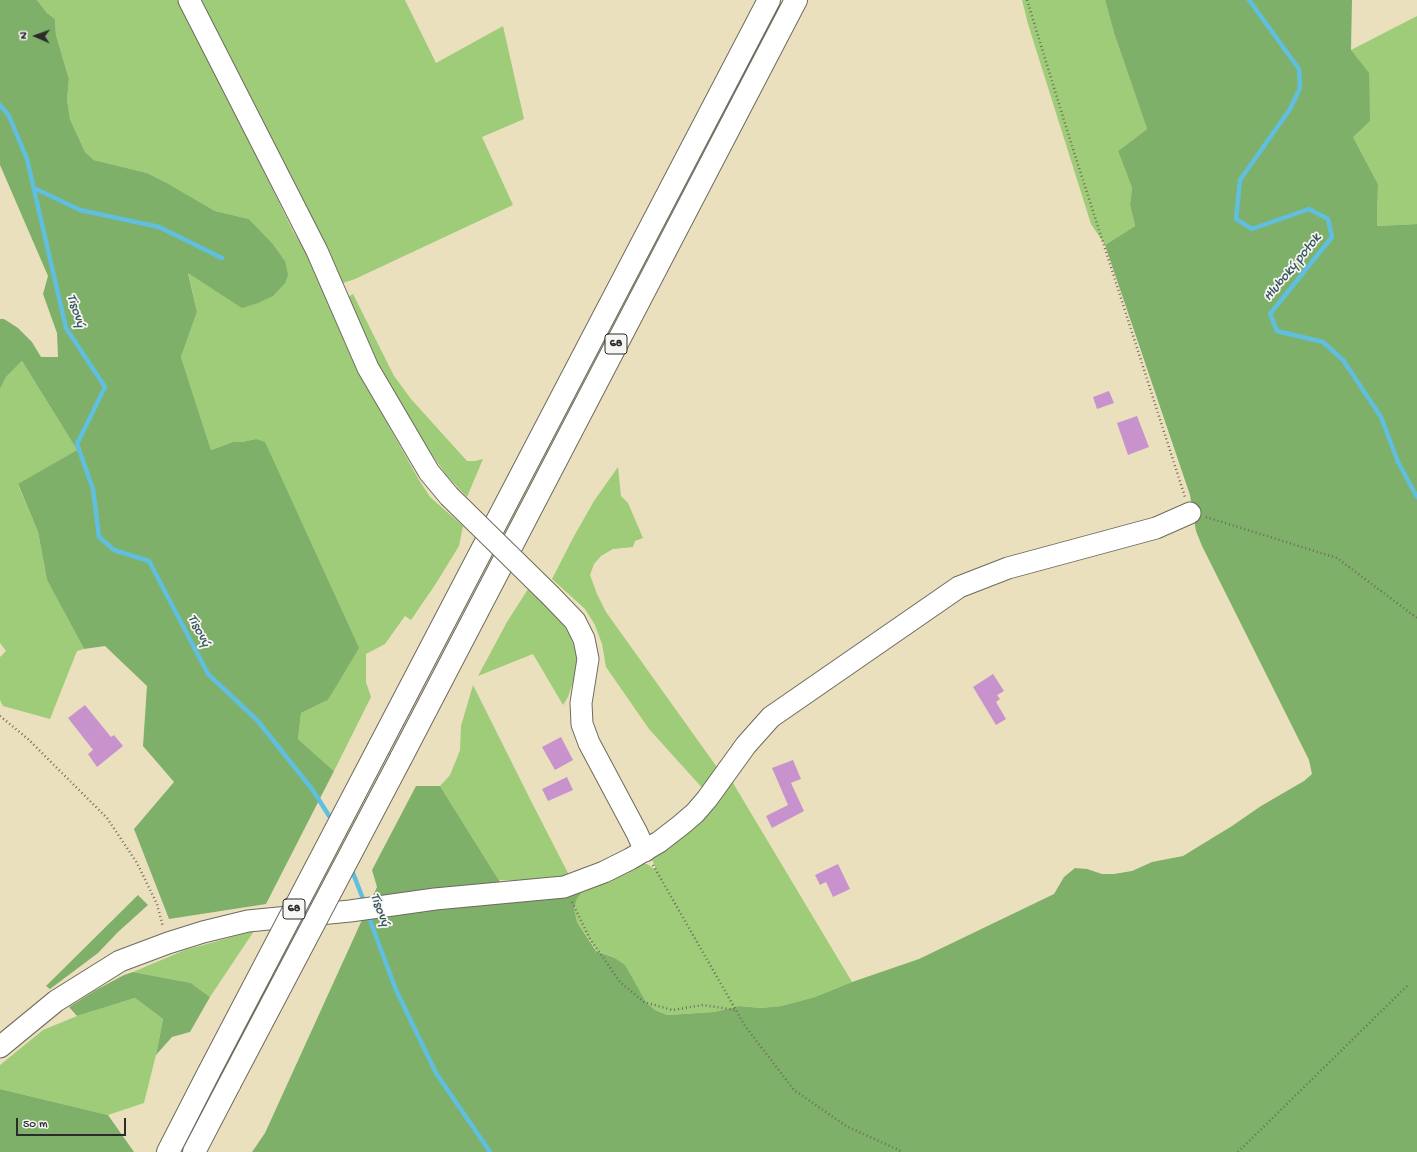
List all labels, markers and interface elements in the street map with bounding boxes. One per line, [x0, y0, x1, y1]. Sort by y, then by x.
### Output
north arrow [16, 16, 56, 56]
text: N [18, 32, 30, 39]
water label: Hluboký potok [1261, 231, 1325, 305]
water label: Tisový [62, 292, 88, 330]
road number: 68 [605, 334, 627, 354]
water label: Tisový [183, 612, 213, 650]
water label: Tisový [365, 891, 393, 929]
road number: 68 [283, 899, 305, 919]
scale bar [18, 1110, 128, 1136]
text: 50 m [23, 1118, 48, 1132]

